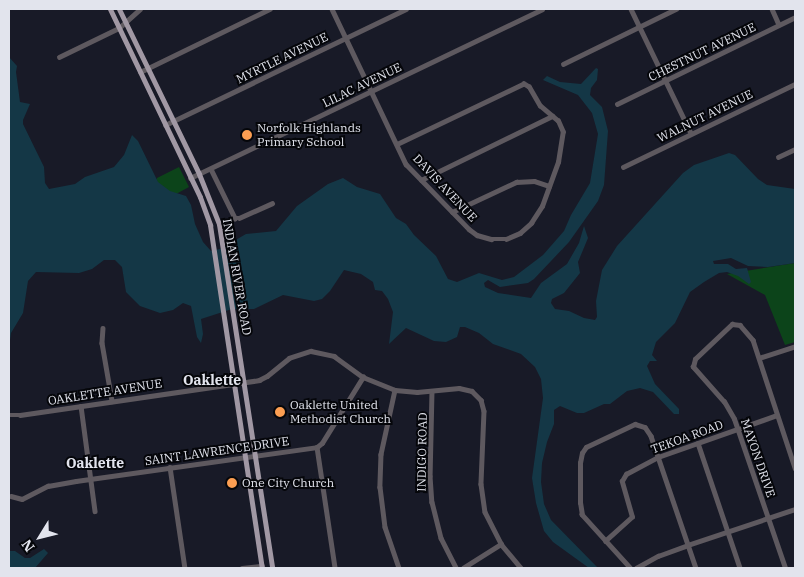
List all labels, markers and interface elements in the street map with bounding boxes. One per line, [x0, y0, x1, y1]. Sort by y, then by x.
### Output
street label: CHESTNUT AVENUE [646, 20, 758, 84]
street label: MYRTLE AVENUE [234, 30, 330, 86]
street label: LILAC AVENUE [320, 60, 404, 110]
street label: WALNUT AVENUE [655, 87, 755, 145]
place label: Norfolk Highlands Primary School [257, 121, 361, 149]
marker: Norfolk Highlands Primary School [241, 129, 253, 141]
street label: DAVIS AVENUE [410, 151, 480, 225]
street label: INDIAN RIVER ROAD [220, 218, 254, 336]
district label: Oaklette [183, 372, 241, 388]
street label: OAKLETTE AVENUE [47, 376, 163, 408]
place label: Oaklette United Methodist Church [290, 398, 391, 426]
marker: Oaklette United Methodist Church [274, 406, 286, 418]
street label: INDIGO ROAD [414, 412, 430, 492]
street label: TEKOA ROAD [649, 417, 725, 457]
street label: MAYON DRIVE [738, 417, 778, 499]
street label: SAINT LAWRENCE DRIVE [144, 434, 290, 468]
district label: Oaklette [66, 455, 124, 471]
place label: One City Church [242, 476, 334, 490]
marker: One City Church [226, 477, 238, 489]
north arrow [15, 512, 65, 562]
text: N [17, 536, 38, 556]

